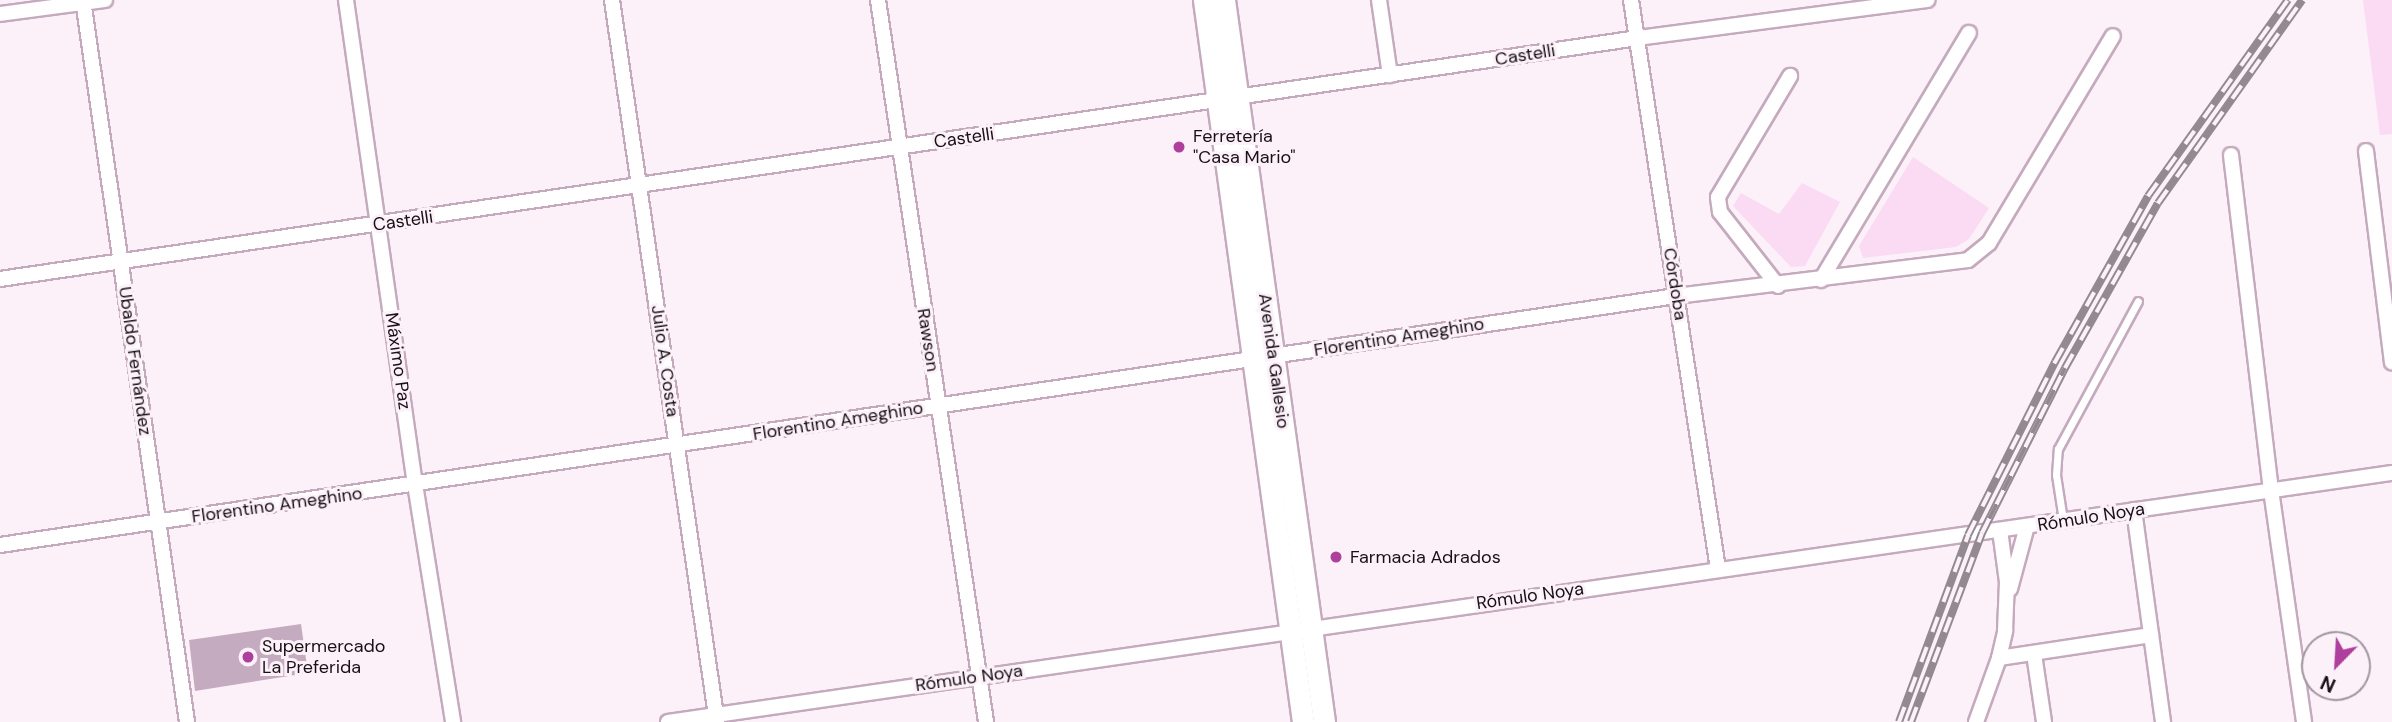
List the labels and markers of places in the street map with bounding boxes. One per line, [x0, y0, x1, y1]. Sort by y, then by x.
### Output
place label: Ferretería "Casa Mario" [1193, 126, 1296, 168]
marker: Ferretería "Casa Mario" [1171, 139, 1187, 155]
place label: Farmacia Adrados [1350, 546, 1501, 568]
marker: Farmacia Adrados [1328, 549, 1344, 565]
place label: Supermercado La Preferida [262, 636, 386, 678]
marker: Supermercado La Preferida [240, 649, 256, 665]

